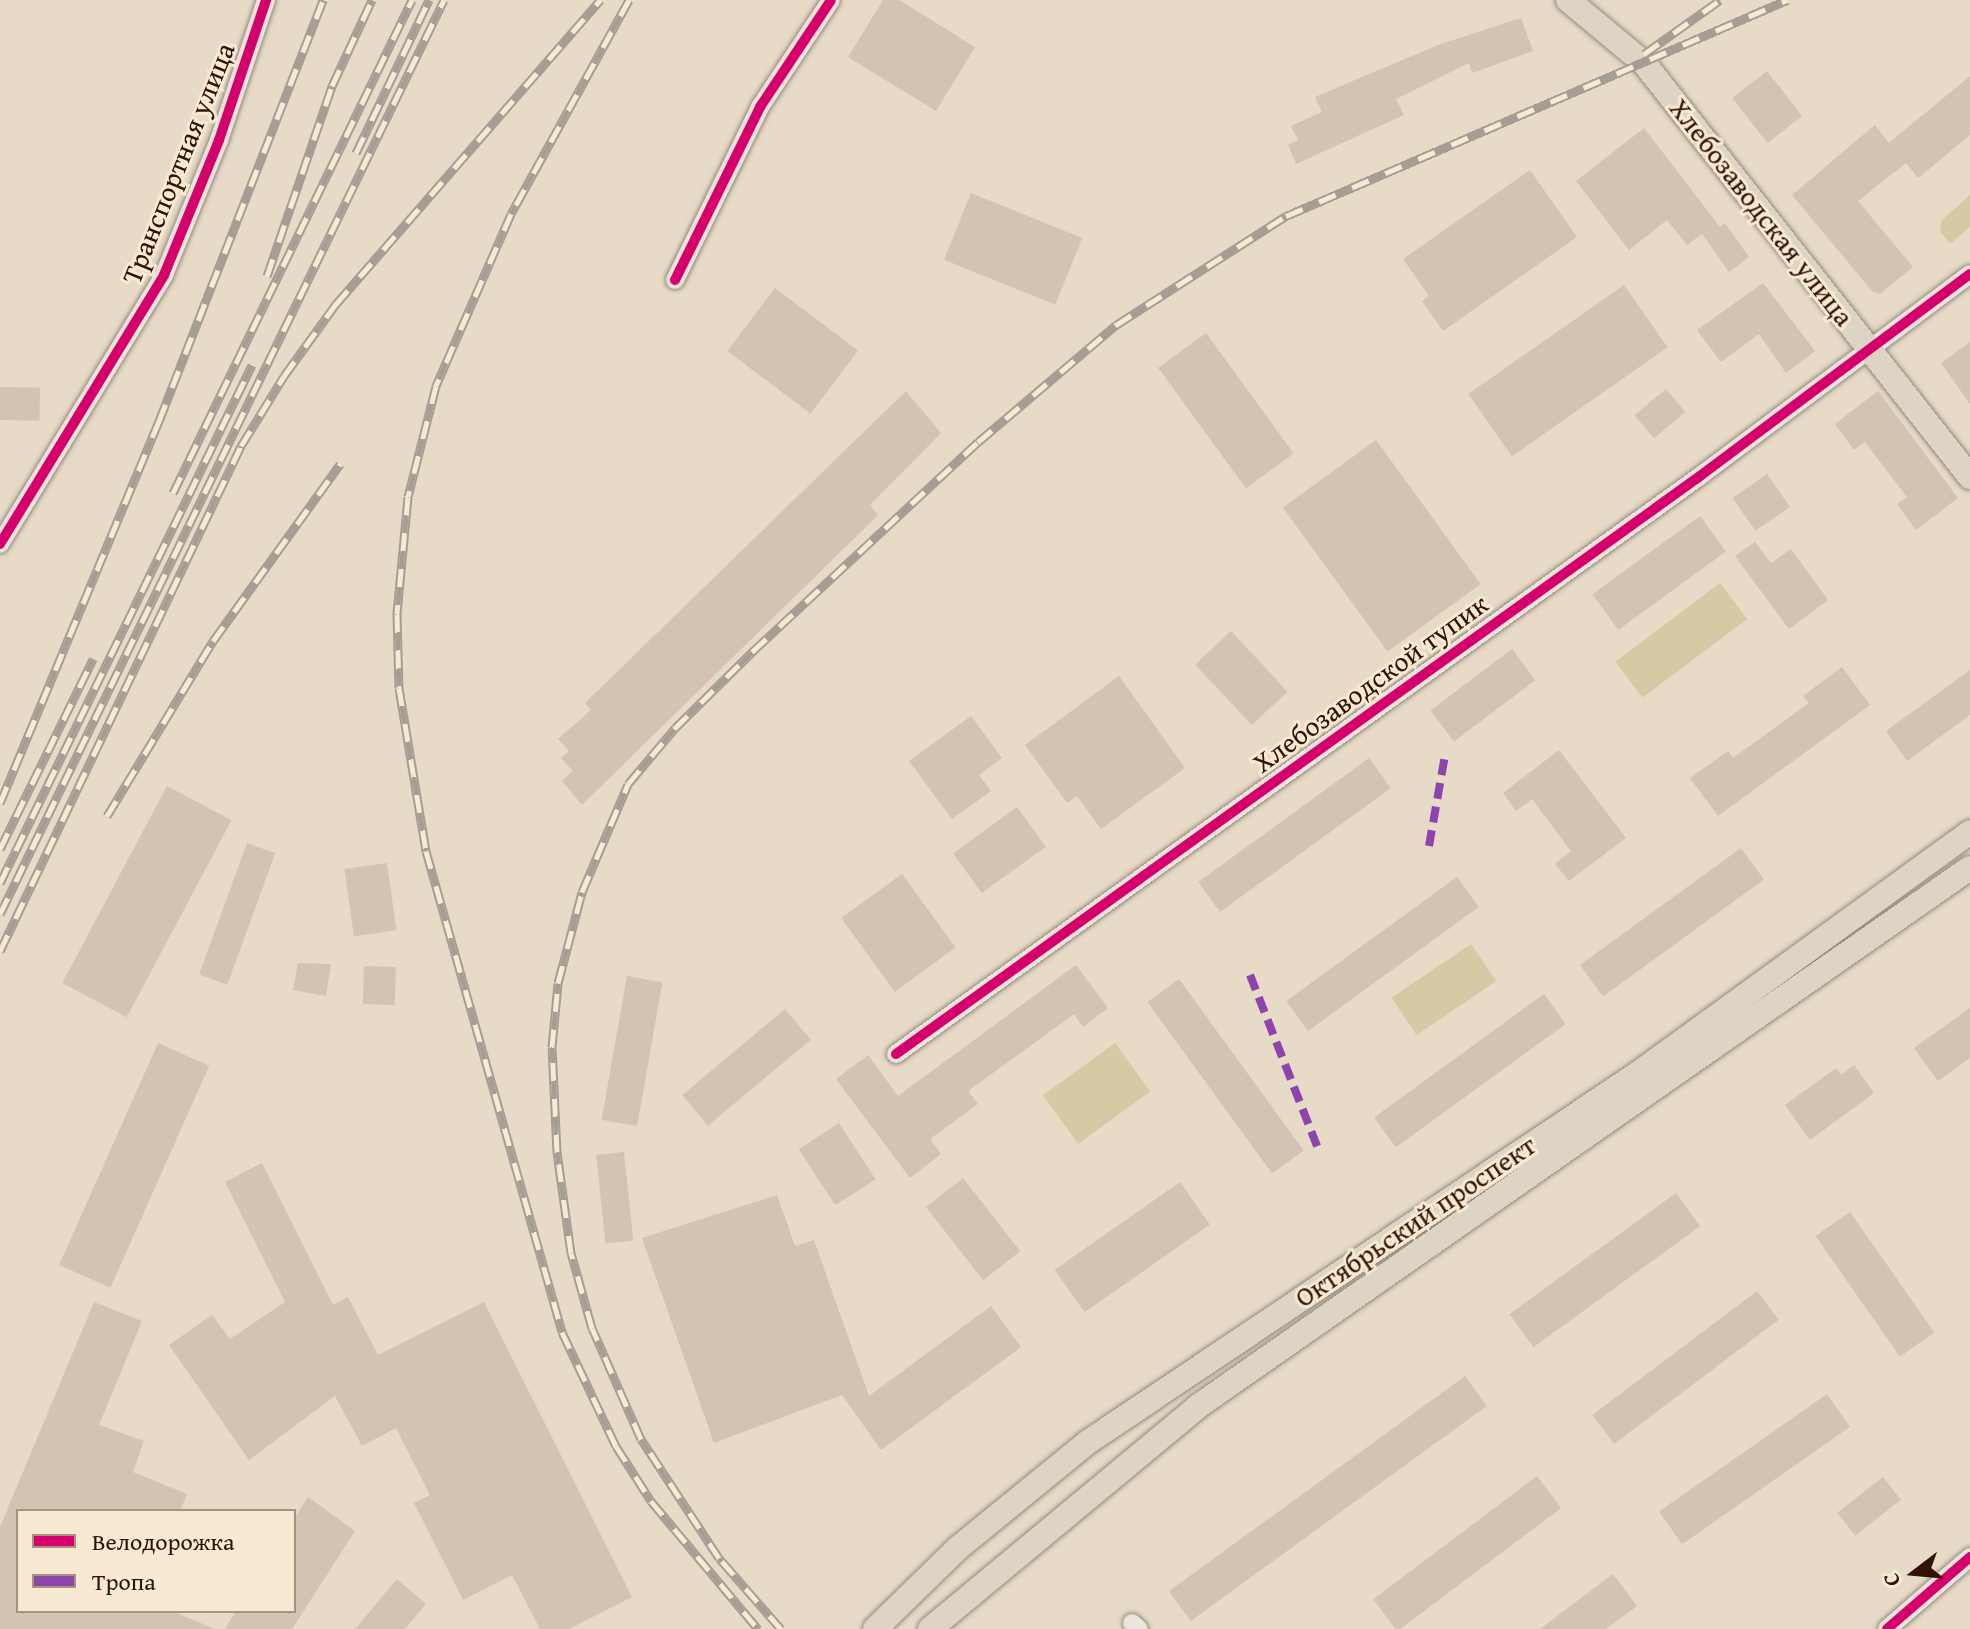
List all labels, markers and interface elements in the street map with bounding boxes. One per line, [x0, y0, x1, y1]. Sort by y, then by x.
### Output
street label: Транспортная улица [114, 38, 242, 288]
street label: Хлебозаводская улица [1663, 92, 1861, 332]
street label: Хлебозаводской тупик [1246, 586, 1494, 780]
street label: Октябрьский проспект [1288, 1128, 1542, 1314]
legend [16, 1509, 296, 1613]
text: Велодорожка [92, 1524, 234, 1559]
north arrow [1874, 1533, 1954, 1613]
text: Тропа [92, 1564, 156, 1599]
text: С [1874, 1569, 1908, 1590]

